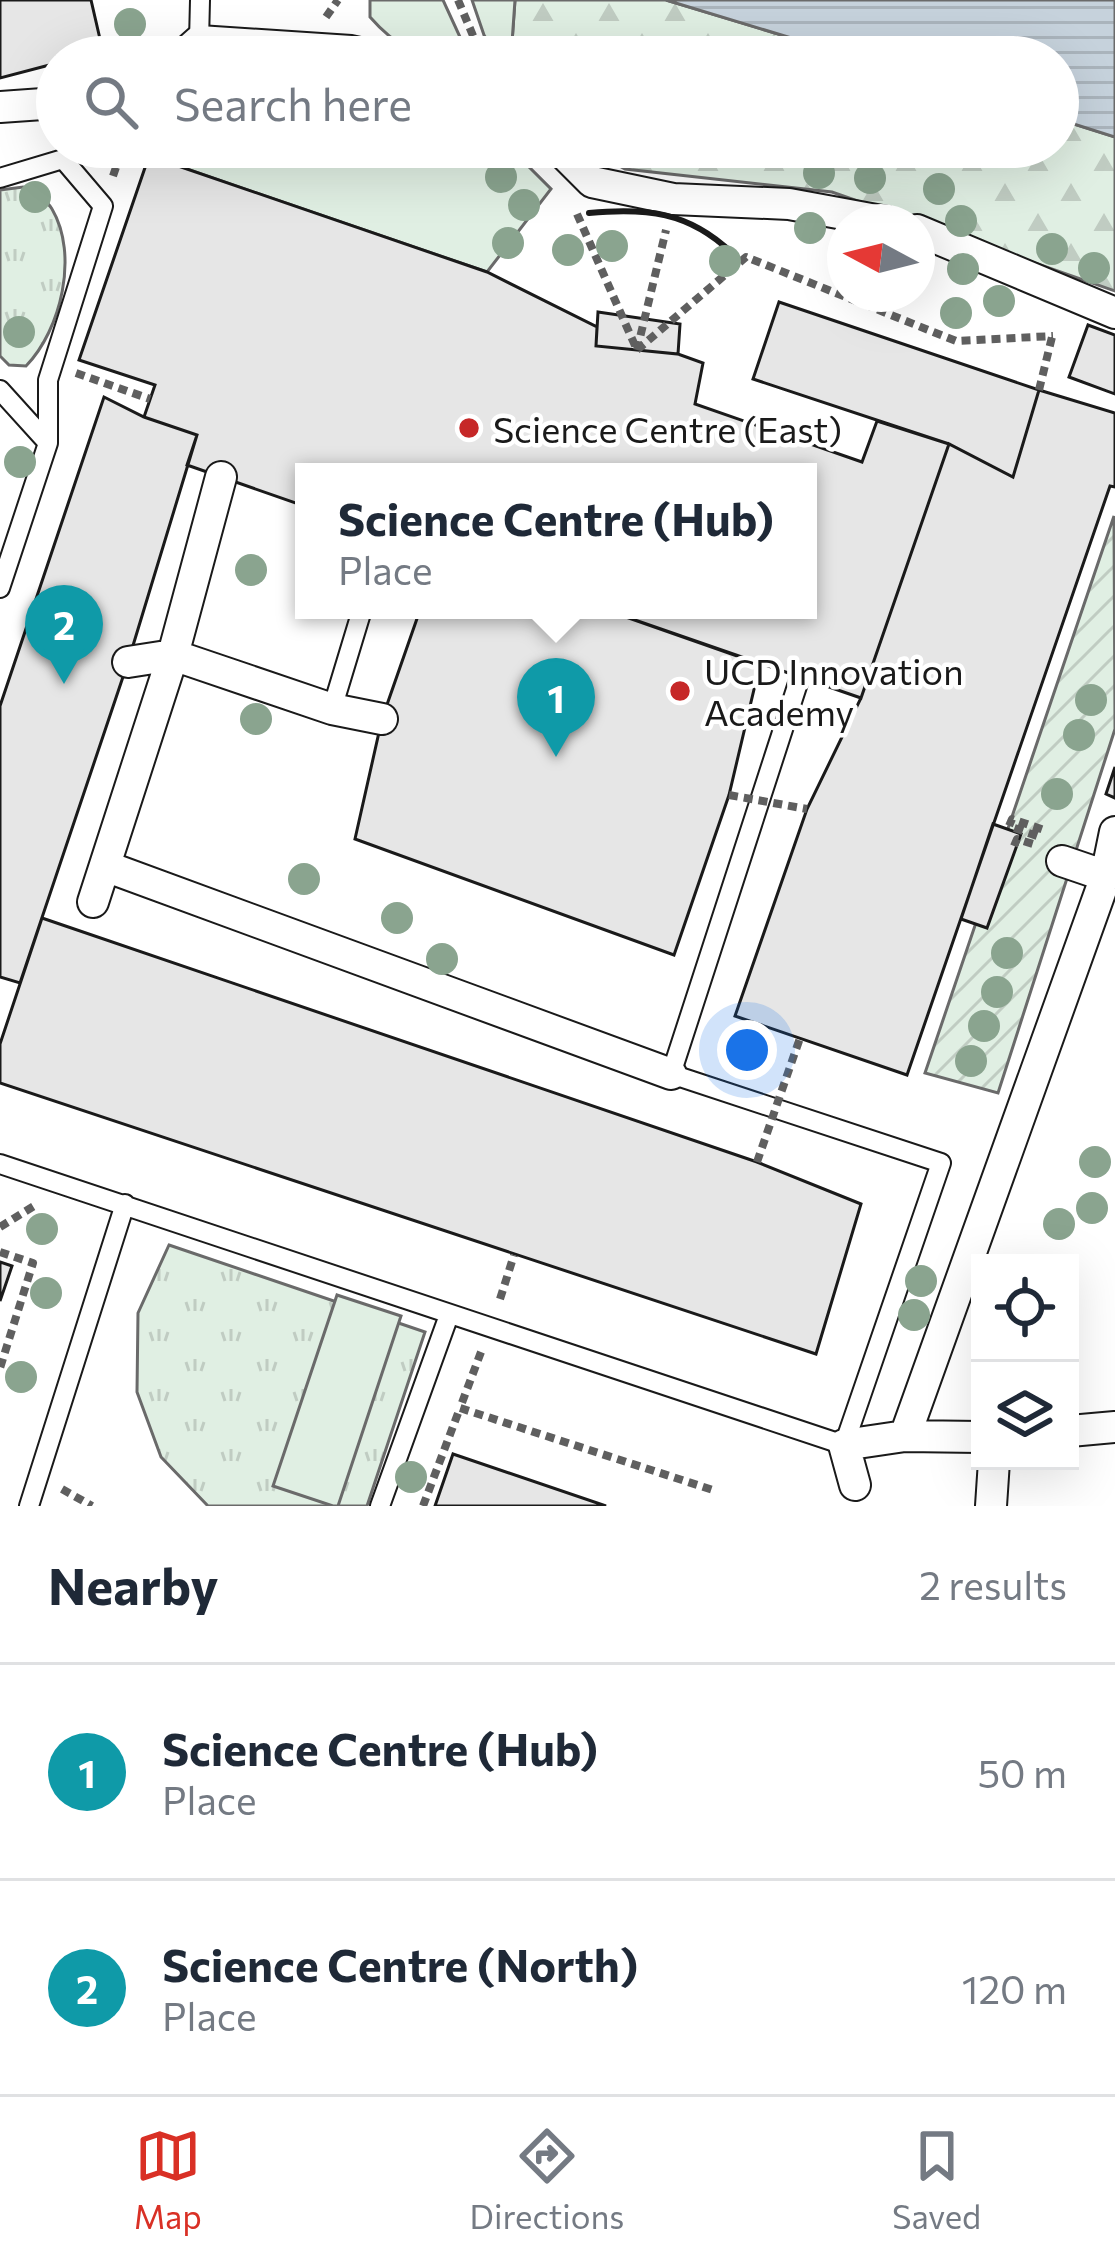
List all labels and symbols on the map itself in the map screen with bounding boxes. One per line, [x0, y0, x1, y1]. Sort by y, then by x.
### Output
north arrow [827, 204, 935, 312]
place label: Science Centre (East) [493, 406, 842, 450]
marker: Science Centre (East) [456, 415, 482, 441]
pin: 2 [25, 585, 103, 684]
place label: UCD Innovation Academy [704, 648, 964, 733]
pin: 1 [517, 658, 595, 757]
marker: UCD Innovation Academy [667, 678, 693, 704]
your location [717, 1020, 777, 1080]

